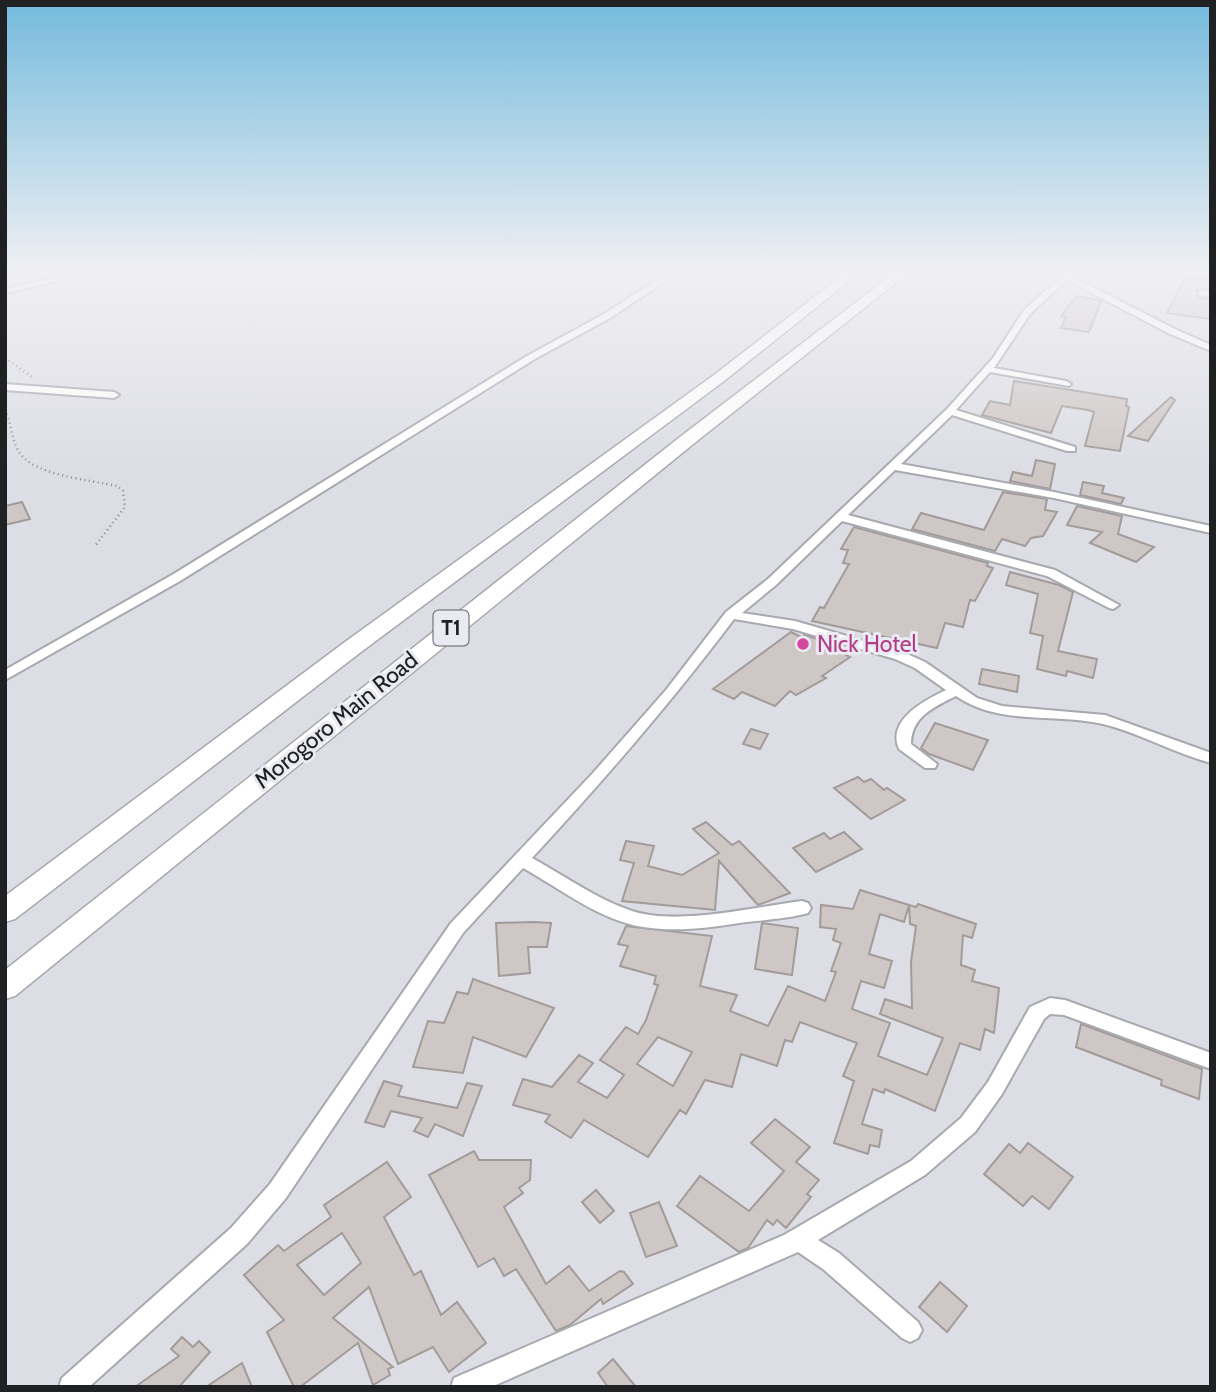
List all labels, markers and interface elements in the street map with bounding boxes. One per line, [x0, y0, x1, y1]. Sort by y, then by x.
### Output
road number: T1 [434, 610, 468, 646]
place label: Nick Hotel [817, 630, 918, 658]
marker: Nick Hotel [795, 636, 811, 652]
street label: Morogoro Main Road [249, 646, 423, 794]

